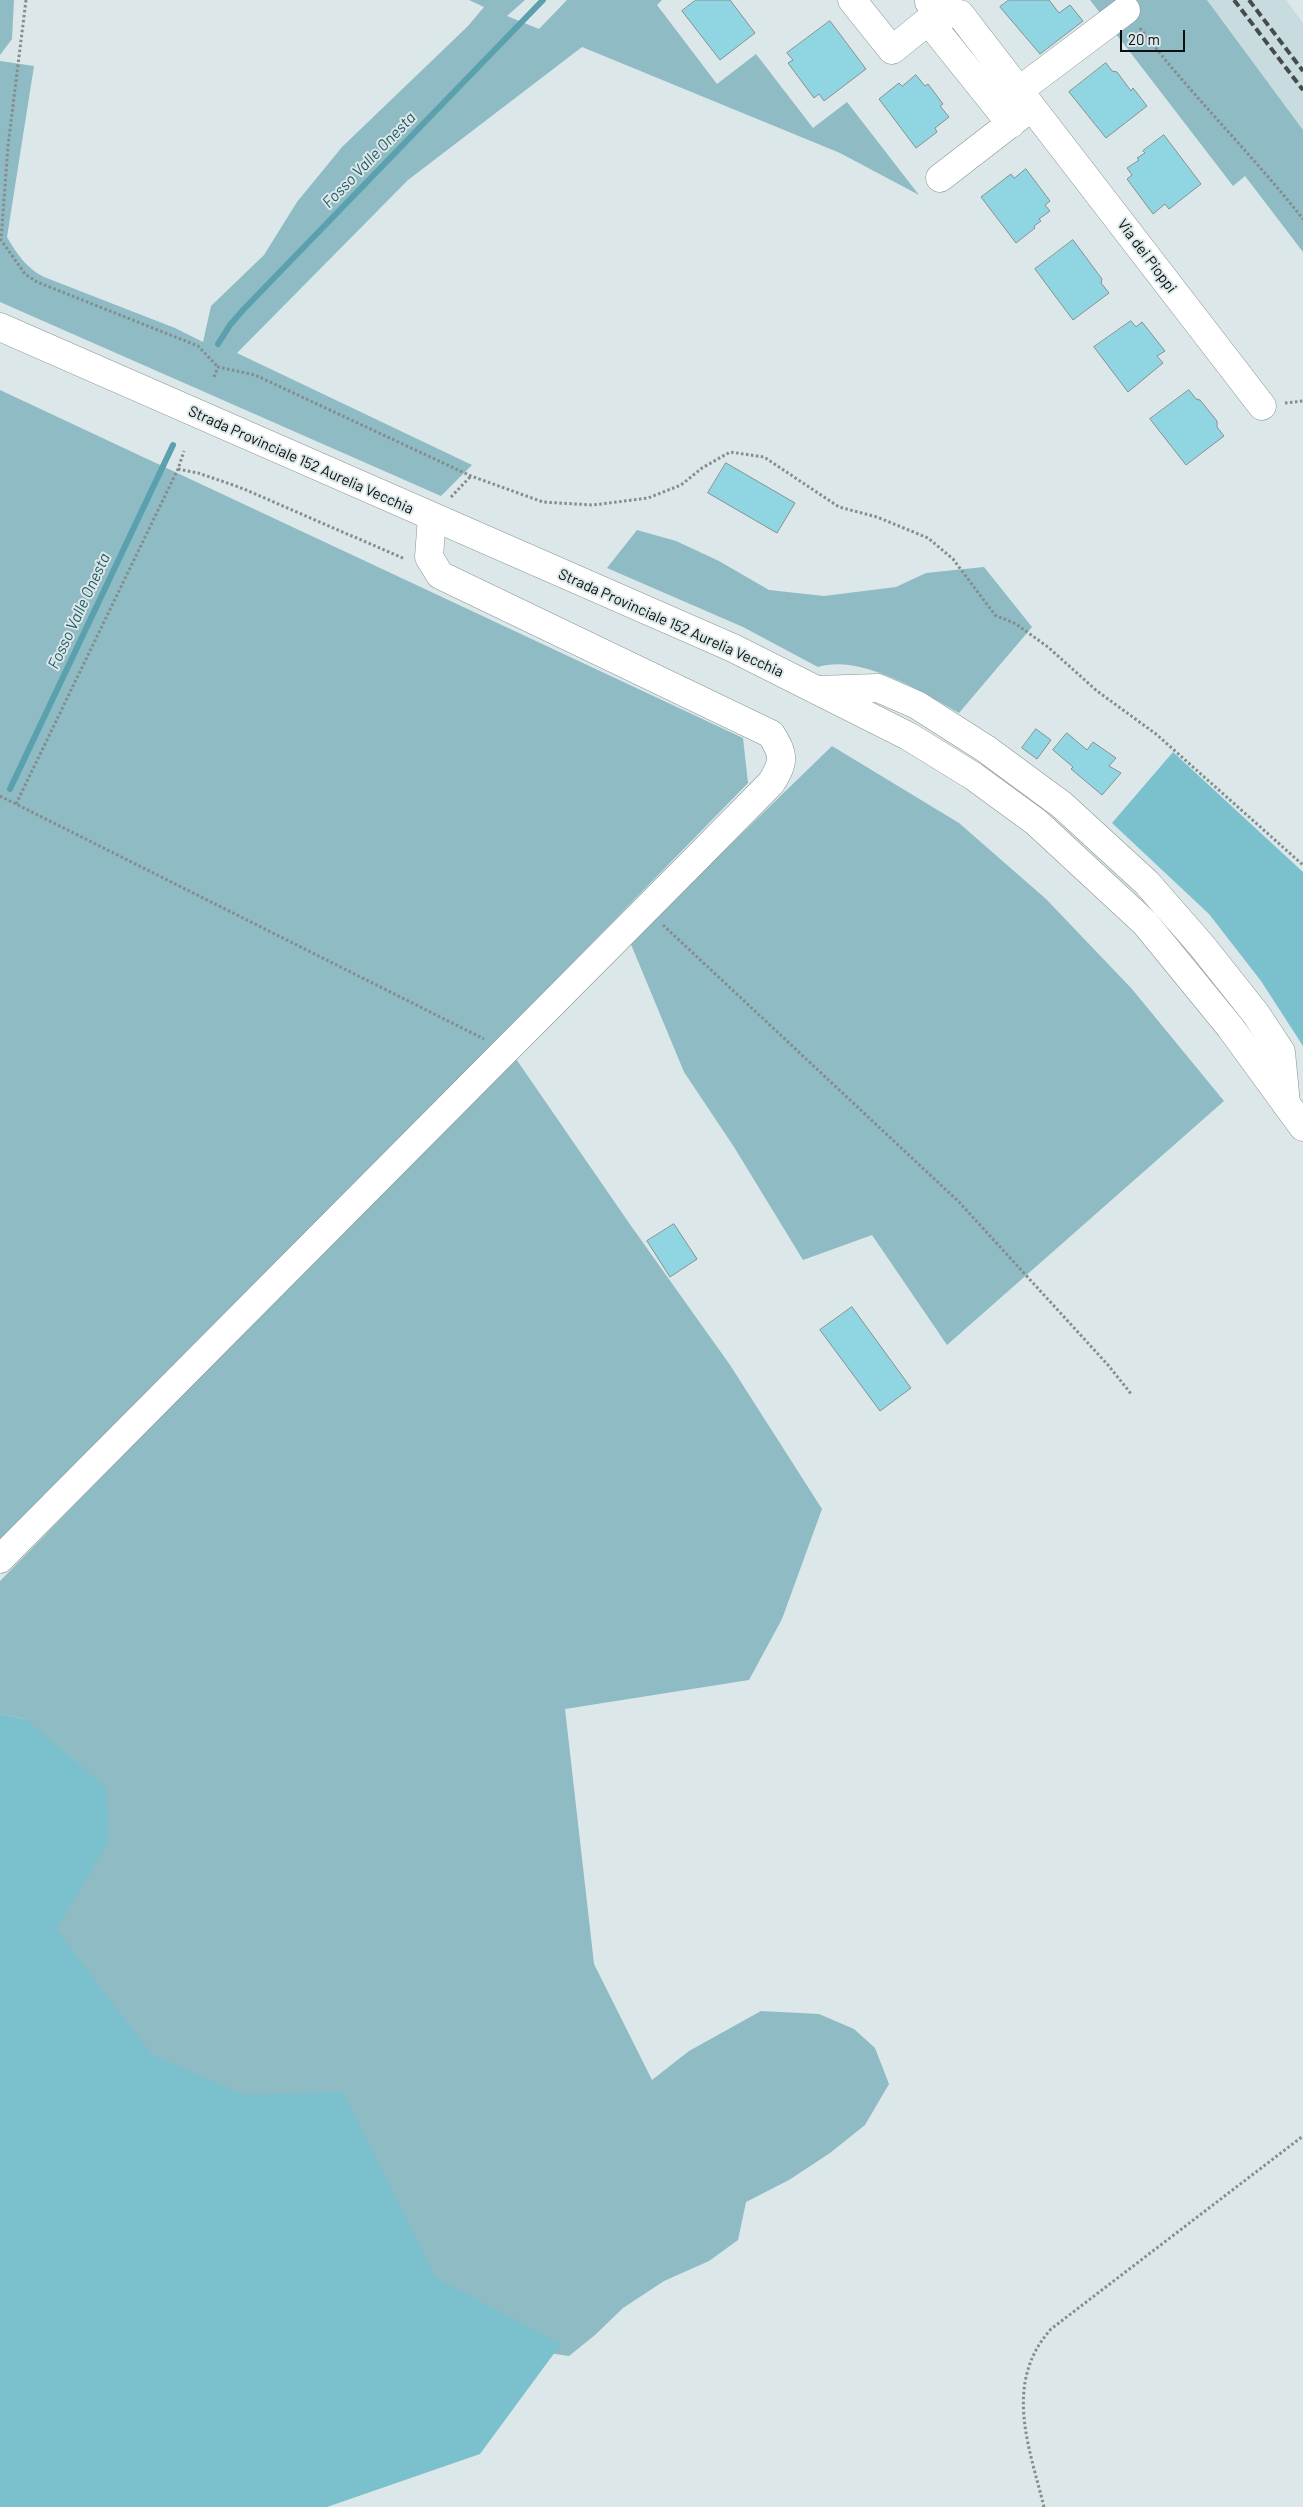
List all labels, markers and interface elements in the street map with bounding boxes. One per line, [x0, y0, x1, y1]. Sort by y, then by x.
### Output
scale bar [1123, 20, 1188, 52]
text: 20 m [1128, 30, 1160, 48]
water label: Fosso Valle Onesta [318, 108, 420, 212]
street label: Via dei Pioppi [1113, 216, 1181, 296]
street label: Strada Provinciale 152 Aurelia Vecchia [186, 402, 416, 518]
water label: Fosso Valle Onesta [44, 550, 114, 672]
street label: Strada Provinciale 152 Aurelia Vecchia [556, 565, 786, 681]

